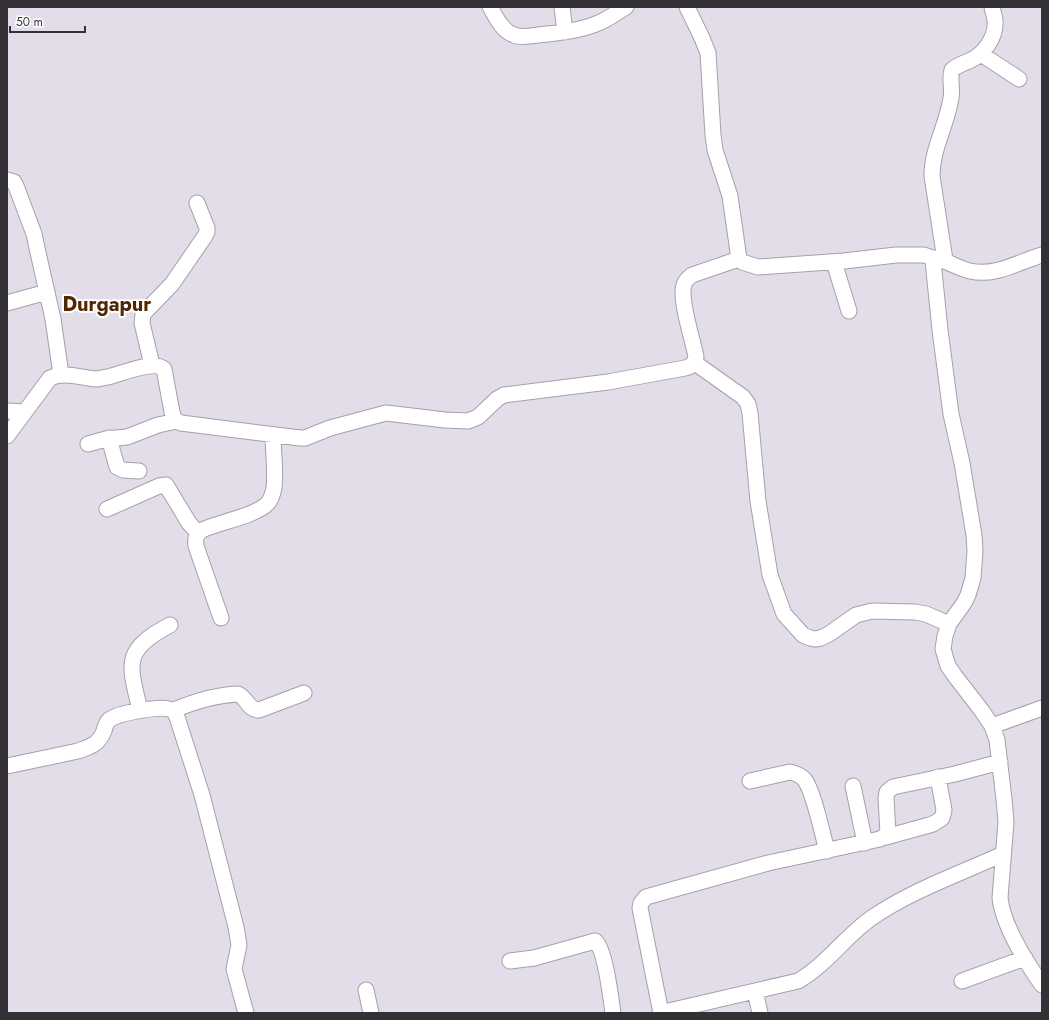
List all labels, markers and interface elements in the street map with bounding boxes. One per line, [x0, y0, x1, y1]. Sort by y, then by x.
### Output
scale bar [10, 8, 85, 34]
text: 50 m [16, 13, 43, 31]
district label: Durgapur [62, 290, 152, 319]

